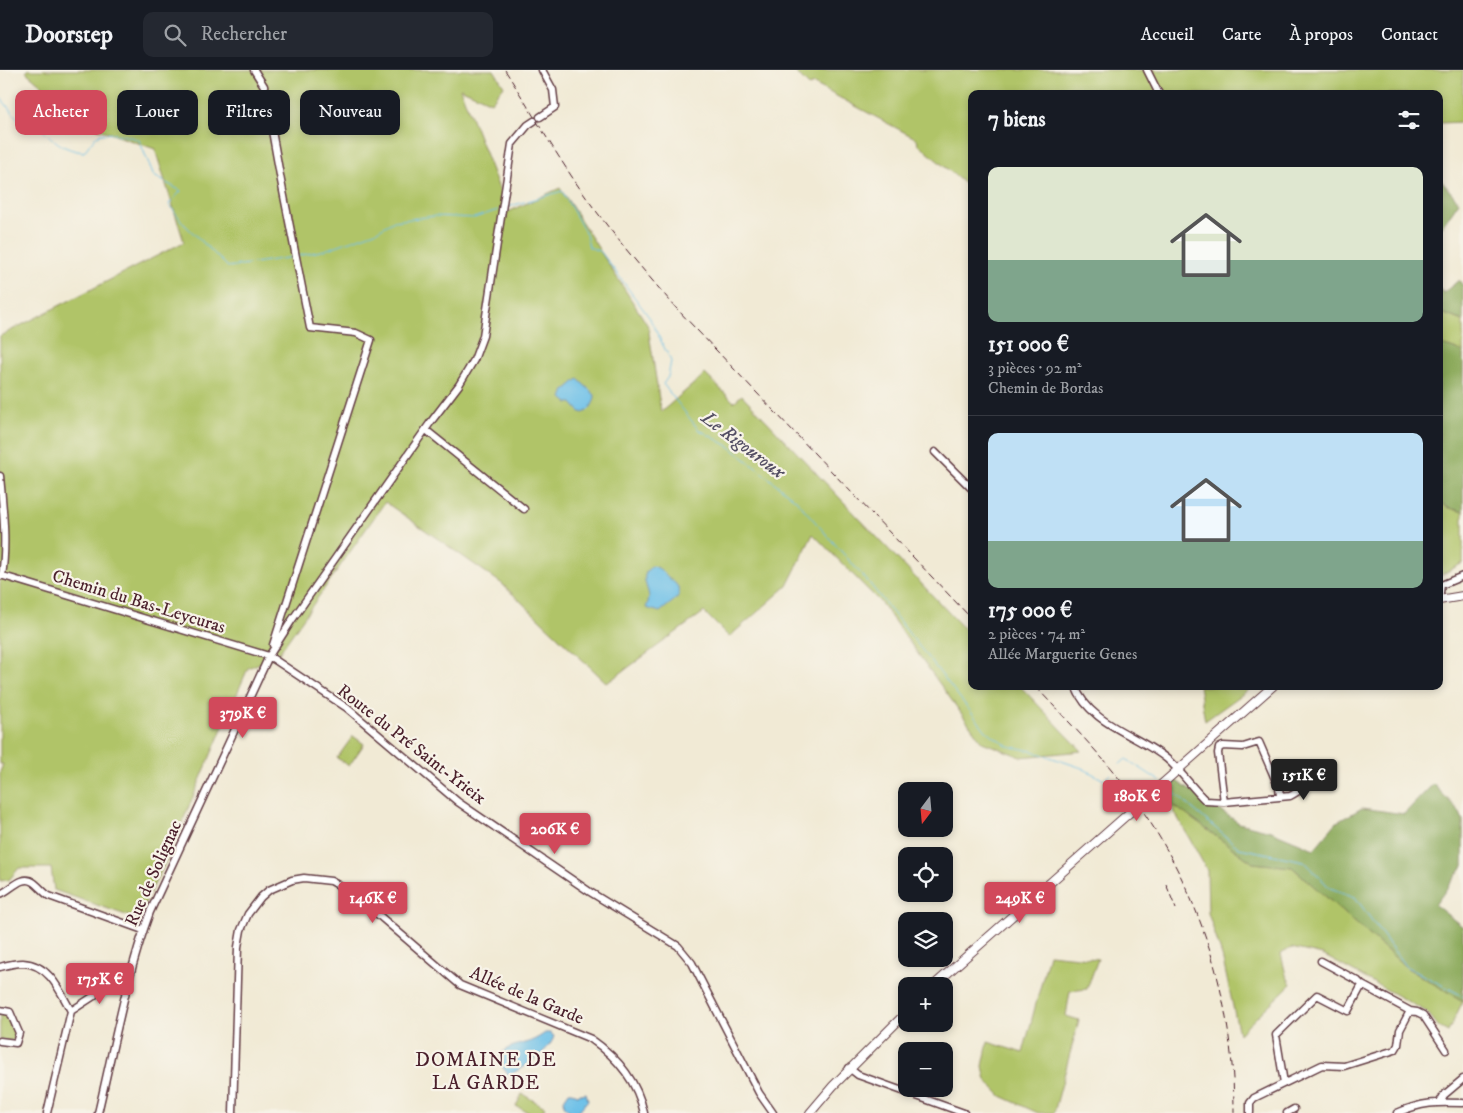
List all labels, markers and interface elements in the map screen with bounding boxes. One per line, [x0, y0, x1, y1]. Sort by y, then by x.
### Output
search box [143, 12, 493, 57]
text: Doorstep [25, 20, 113, 50]
icon: search [161, 21, 189, 49]
text: Rechercher [201, 23, 287, 46]
text: Accueil [1141, 24, 1194, 46]
text: Carte [1222, 24, 1261, 46]
text: À propos [1289, 24, 1353, 46]
text: Contact [1381, 24, 1438, 46]
chip: Acheter [15, 90, 107, 135]
chip: Louer [117, 90, 198, 135]
chip: Filtres [208, 90, 290, 135]
chip: Nouveau [300, 90, 400, 135]
icon: filters [1395, 106, 1423, 134]
text: 7 biens [988, 107, 1046, 133]
icon: home [1161, 200, 1251, 290]
text: 151 000 € [988, 332, 1069, 358]
text: 3 pièces · 92 m² [988, 358, 1082, 378]
text: Chemin de Bordas [988, 378, 1103, 398]
water label: Le Rigouroux [696, 406, 790, 485]
icon: home [1161, 465, 1251, 555]
street label: Chemin du Bas-Leycuras [50, 565, 228, 639]
text: 175 000 € [988, 598, 1072, 624]
text: 2 pièces · 74 m² [988, 624, 1085, 644]
text: Allée Marguerite Genes [988, 644, 1137, 664]
street label: Route du Pré Saint-Yrieix [333, 680, 490, 810]
pin: 379K € [202, 696, 284, 739]
text: 379K € [220, 703, 266, 723]
pin: 151K € [1263, 758, 1345, 801]
text: 151K € [1282, 765, 1326, 785]
pin: 180K € [1096, 780, 1178, 822]
north arrow [898, 782, 952, 838]
map controls [898, 782, 953, 1097]
text: 180K € [1114, 786, 1160, 806]
pin: 206K € [514, 812, 596, 855]
street label: Rue de Solignac [121, 817, 187, 930]
text: 206K € [531, 819, 579, 839]
button: locate [898, 847, 953, 902]
pin: 146K € [332, 882, 414, 924]
pin: 249K € [979, 882, 1061, 924]
text: 146K € [349, 888, 397, 908]
text: 249K € [995, 888, 1045, 908]
button: layers [898, 912, 953, 967]
pin: 175K € [59, 962, 141, 1005]
street label: Allée de la Garde [466, 962, 587, 1030]
text: 175K € [77, 969, 123, 989]
button: + [898, 977, 953, 1032]
button: − [898, 1042, 953, 1097]
district label: DOMAINE DE LA GARDE [415, 1048, 557, 1096]

